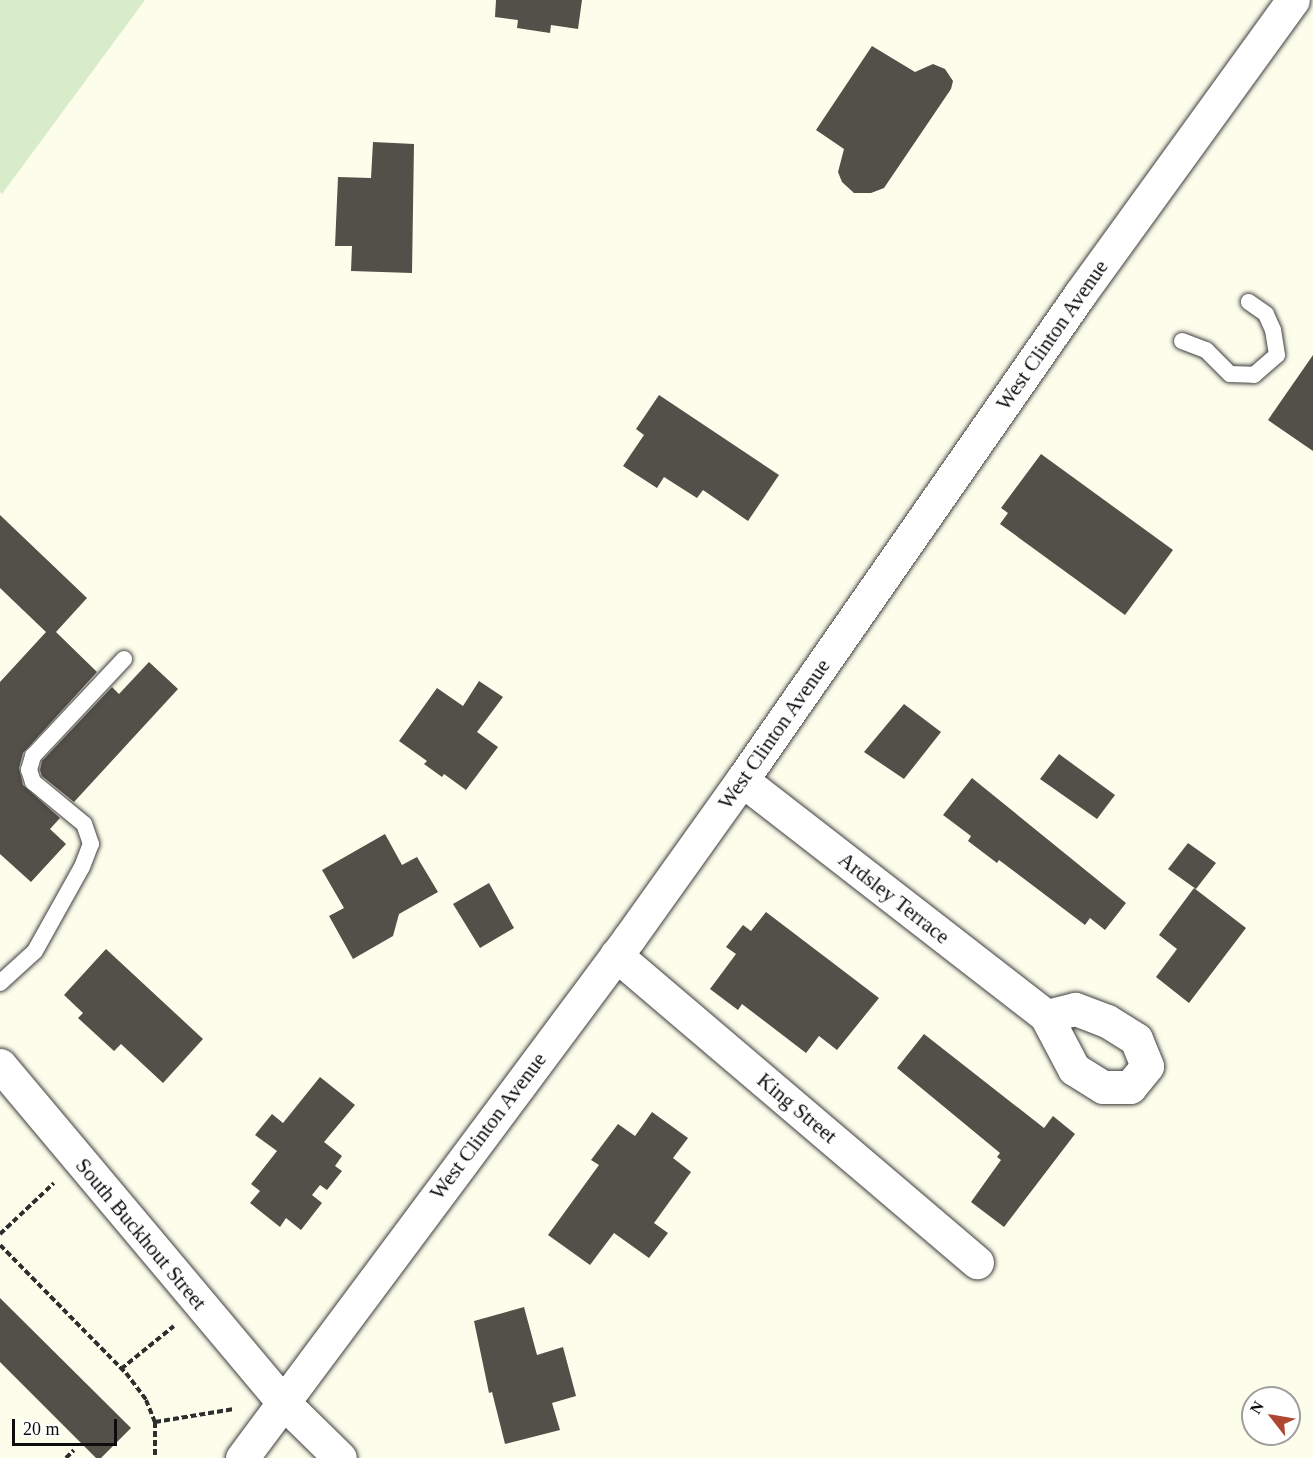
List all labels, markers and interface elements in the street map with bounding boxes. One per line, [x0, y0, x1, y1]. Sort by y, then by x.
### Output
street label: West Clinton Avenue [990, 255, 1114, 415]
street label: West Clinton Avenue [712, 654, 836, 814]
street label: Ardsley Terrace [833, 847, 955, 949]
street label: West Clinton Avenue [424, 1047, 552, 1205]
street label: King Street [752, 1067, 842, 1149]
street label: South Buckhout Street [70, 1153, 212, 1315]
north arrow [1241, 1386, 1301, 1446]
text: N [1247, 1398, 1267, 1417]
scale bar [15, 1407, 120, 1445]
text: 20 m [23, 1419, 60, 1439]

